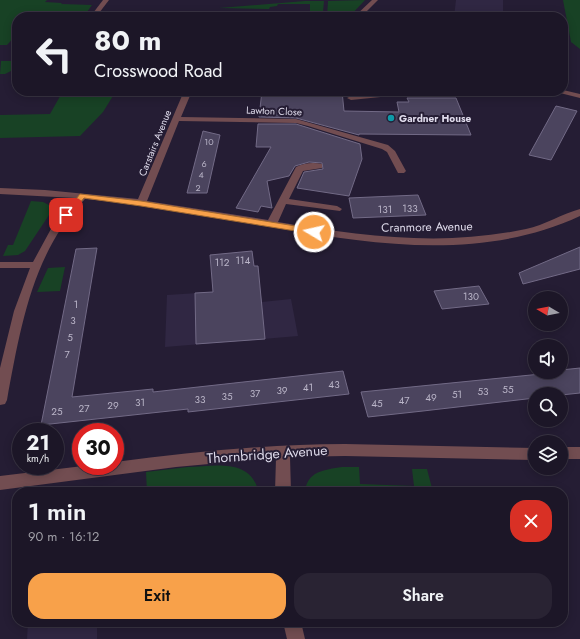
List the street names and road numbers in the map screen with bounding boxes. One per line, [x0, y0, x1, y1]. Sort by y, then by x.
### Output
street label: Lawton Close [246, 103, 302, 119]
street label: Carstairs Avenue [135, 107, 175, 179]
street label: Cranmore Avenue [381, 217, 473, 237]
street label: Thornbridge Avenue [206, 440, 328, 468]

